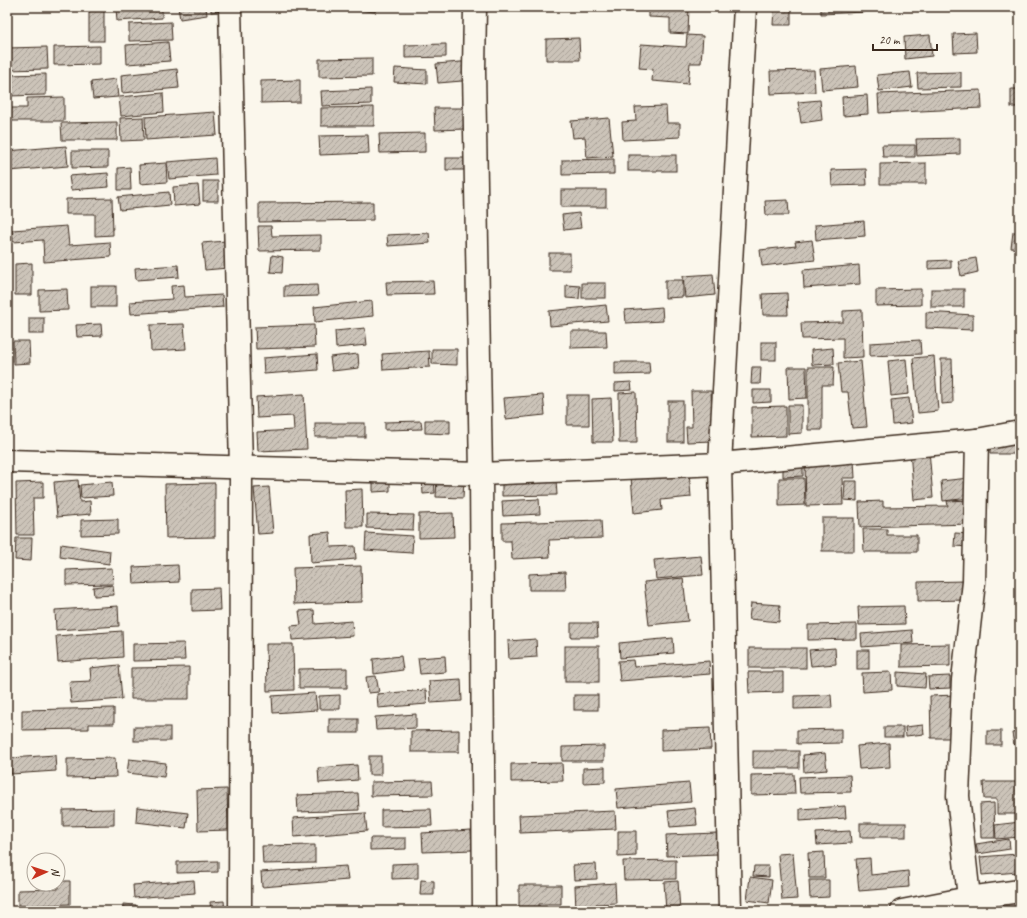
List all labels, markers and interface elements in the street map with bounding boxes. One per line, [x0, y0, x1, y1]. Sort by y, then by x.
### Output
scale bar [873, 26, 937, 52]
text: 20 m [879, 32, 901, 48]
north arrow [26, 852, 66, 892]
text: N [49, 868, 63, 877]

